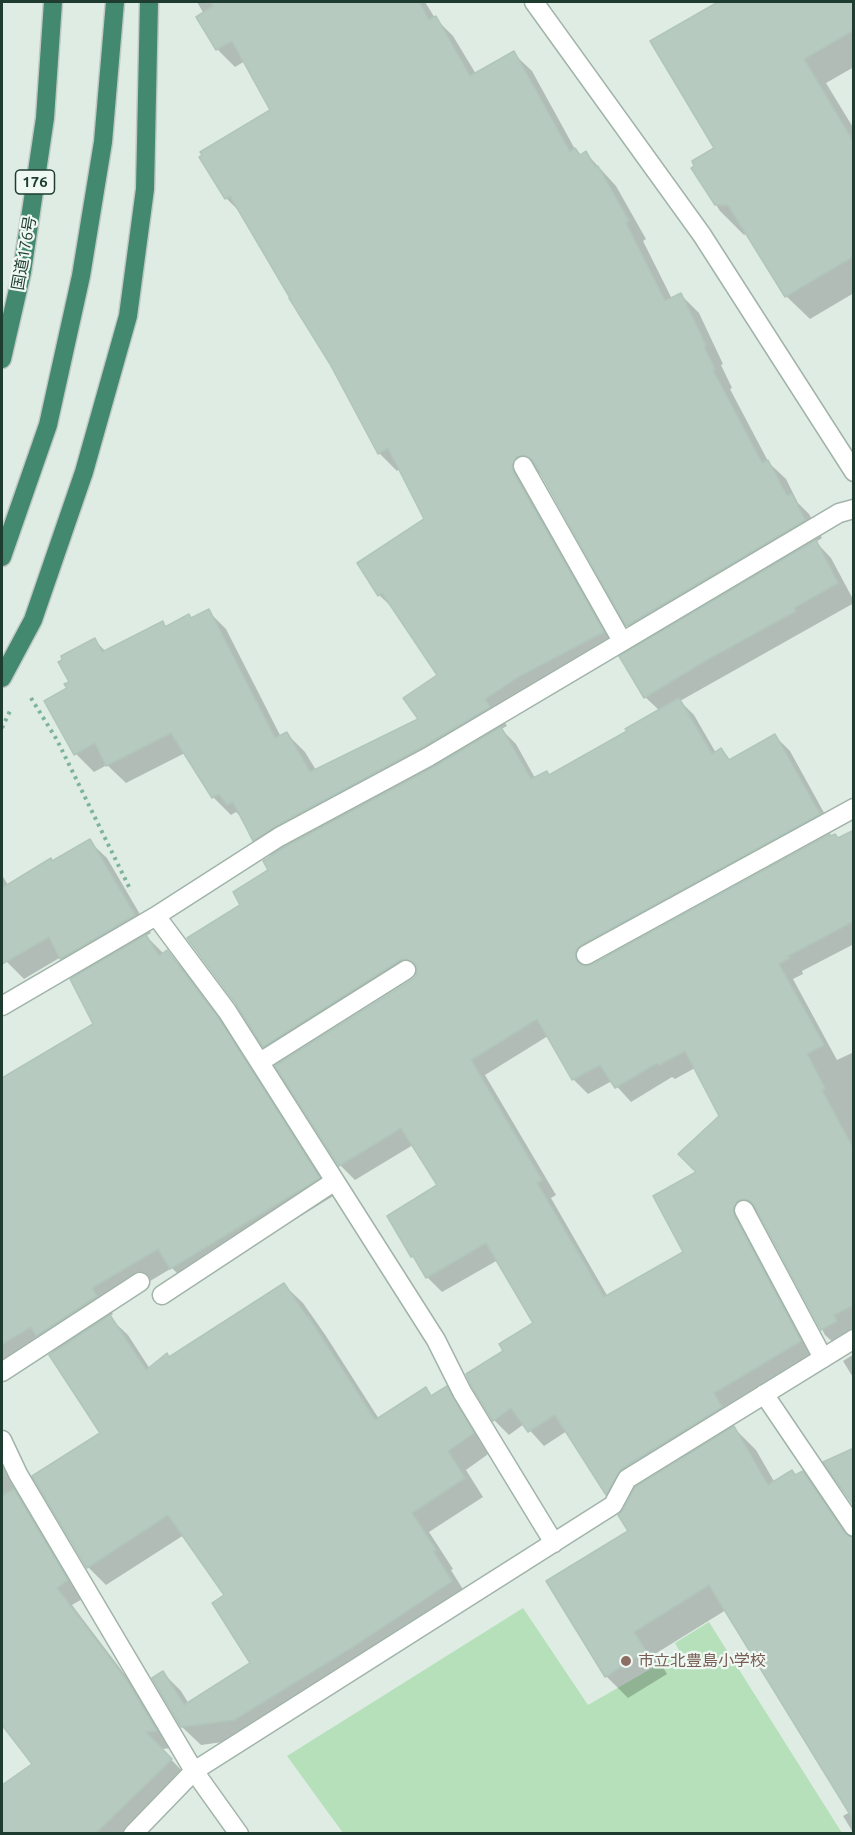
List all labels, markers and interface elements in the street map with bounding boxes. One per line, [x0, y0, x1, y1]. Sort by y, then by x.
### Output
road number: 176 [15, 170, 54, 194]
street label: 国道176号 [8, 214, 40, 292]
place label: 市立北豊島小学校 [638, 1651, 766, 1671]
marker: 市立北豊島小学校 [619, 1654, 633, 1668]

